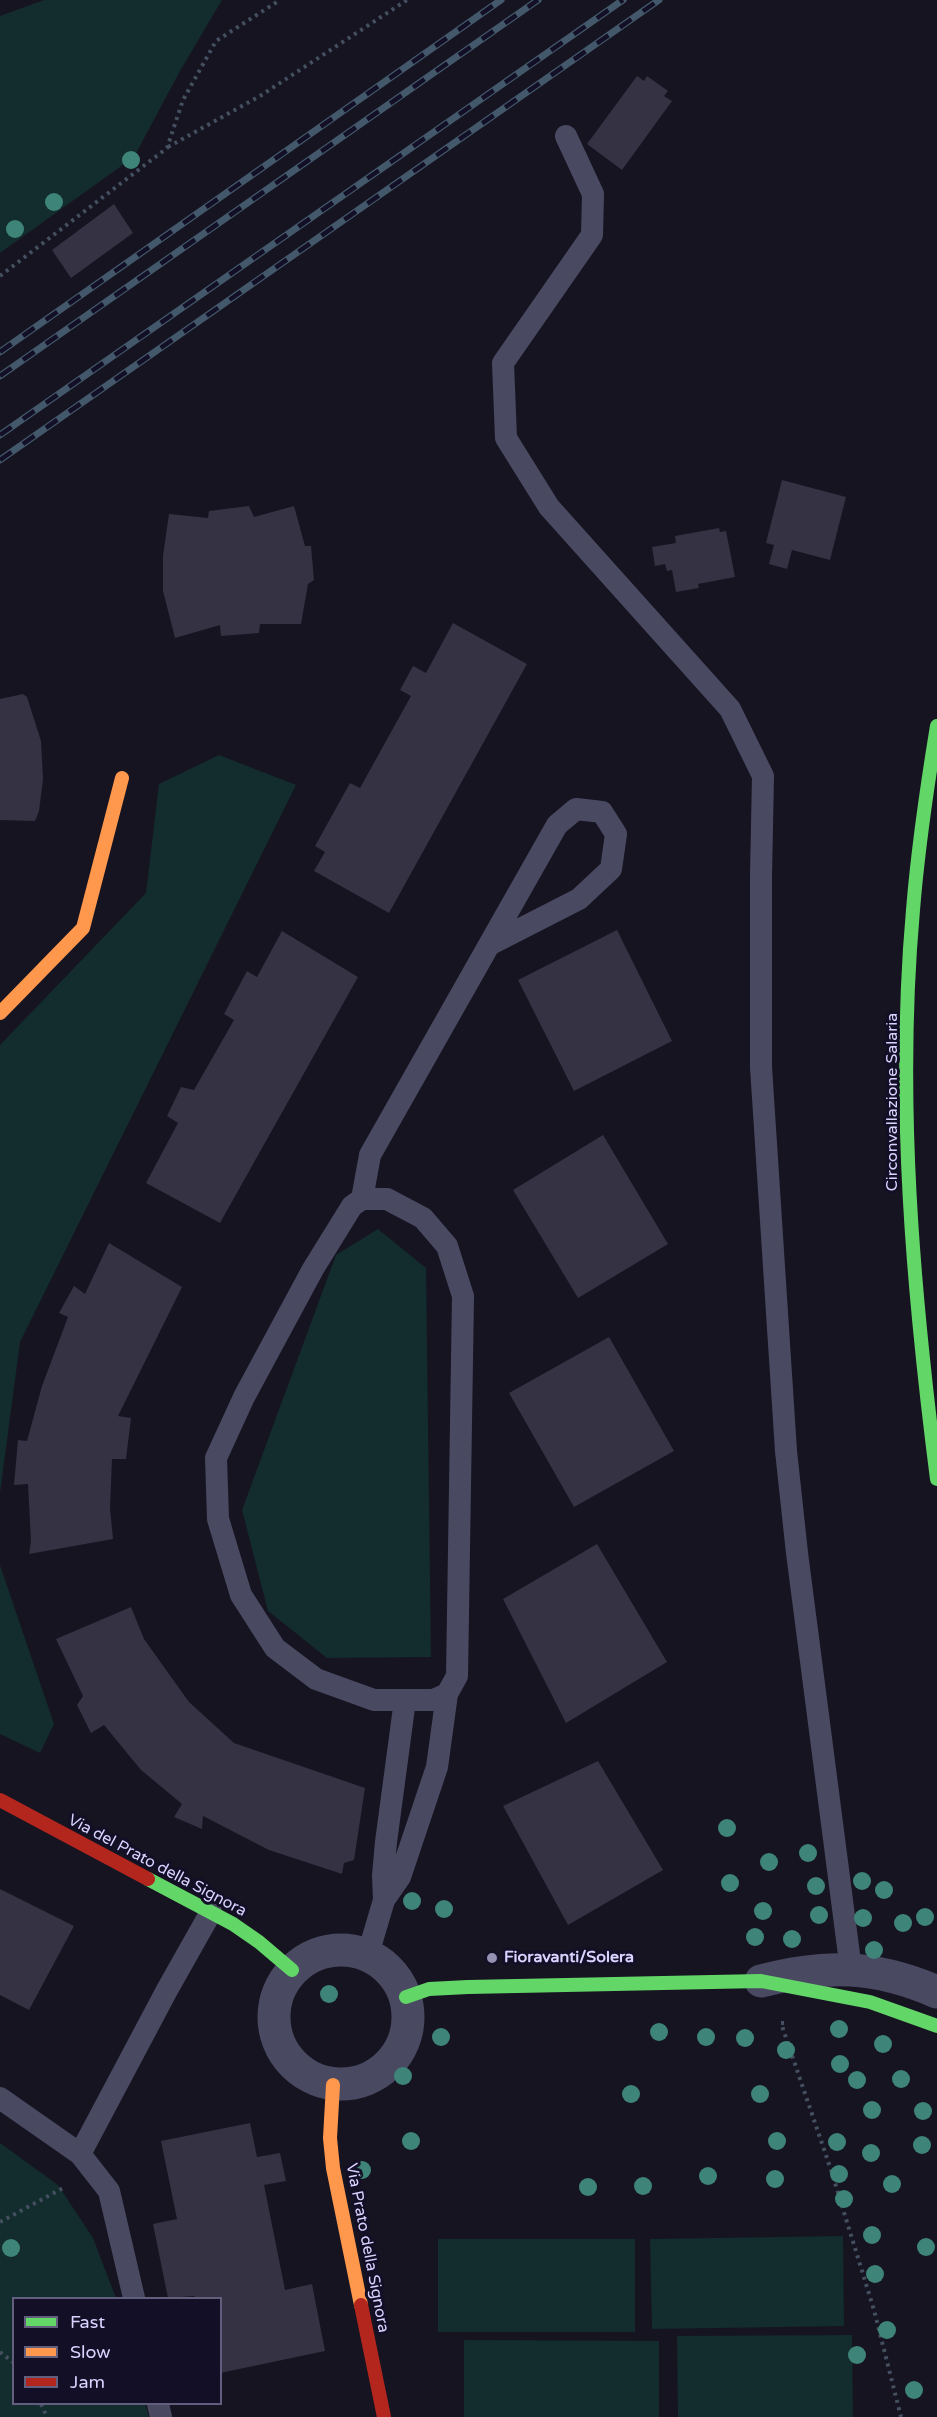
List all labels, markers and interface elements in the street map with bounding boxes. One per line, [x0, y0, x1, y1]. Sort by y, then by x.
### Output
street label: Circonvallazione Salaria [883, 1013, 903, 1191]
street label: Via del Prato della Signora [64, 1811, 250, 1921]
place label: Fioravanti/Solera [504, 1948, 634, 1968]
marker: Fioravanti/Solera [485, 1951, 499, 1965]
street label: Via Prato della Signora [341, 2162, 393, 2334]
legend [12, 2297, 222, 2405]
text: Fast [70, 2311, 105, 2333]
text: Slow [70, 2341, 111, 2363]
text: Jam [70, 2371, 105, 2393]

